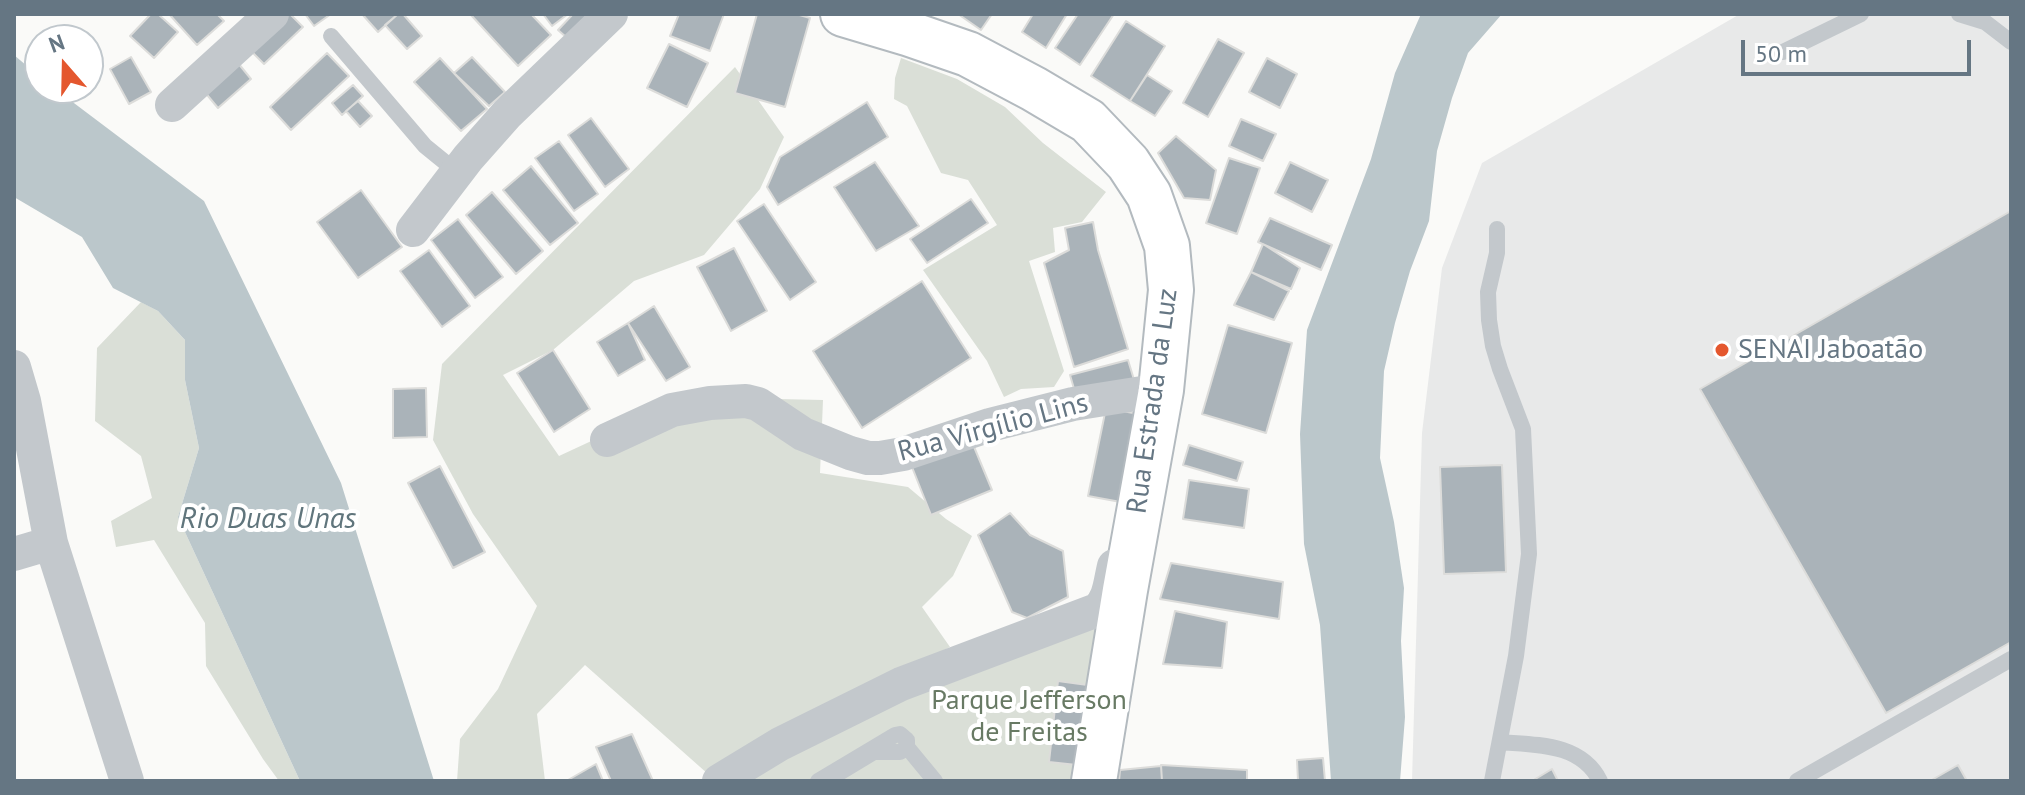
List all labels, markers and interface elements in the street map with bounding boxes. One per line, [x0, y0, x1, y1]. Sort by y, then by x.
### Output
north arrow [24, 24, 104, 104]
scale bar [1745, 24, 1975, 74]
text: N [45, 28, 68, 59]
text: 50 m [1755, 38, 1807, 69]
street label: Rua Estrada da Luz [1121, 286, 1185, 516]
place label: SENAI Jaboatão [1738, 333, 1923, 367]
marker: SENAI Jaboatão [1713, 341, 1731, 359]
street label: Rua Virgílio Lins [894, 386, 1092, 470]
water label: Rio Duas Unas [180, 501, 356, 537]
park label: Parque Jefferson de Freitas [931, 684, 1127, 750]

